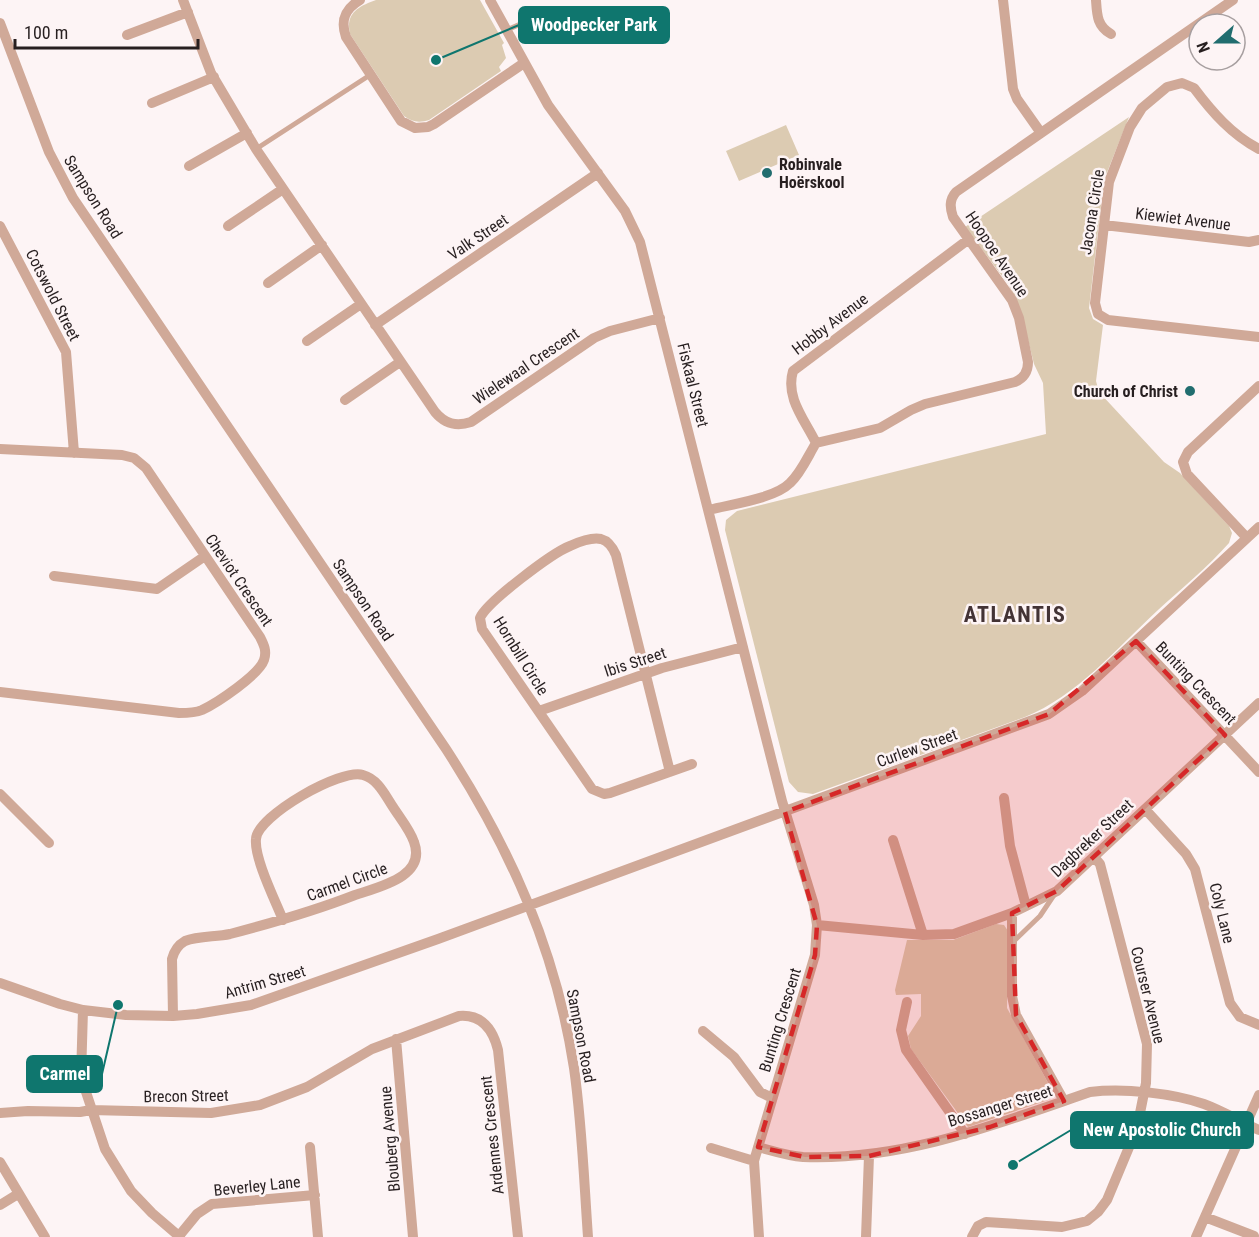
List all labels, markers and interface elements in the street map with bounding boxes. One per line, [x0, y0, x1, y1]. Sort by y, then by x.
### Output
callout: Woodpecker Park [519, 7, 669, 43]
scale bar [15, 12, 198, 50]
north arrow [1187, 12, 1247, 72]
text: Woodpecker Park [531, 14, 657, 35]
text: 100 m [24, 22, 68, 43]
text: N [1193, 39, 1214, 55]
street label: Sampson Road [60, 152, 126, 242]
place label: Robinvale Hoërskool [779, 155, 845, 192]
marker: Robinvale Hoërskool [760, 166, 774, 180]
street label: Jacona Circle [1076, 168, 1108, 256]
street label: Kiewiet Avenue [1134, 204, 1232, 234]
street label: Hoopoe Avenue [961, 208, 1033, 300]
street label: Valk Street [444, 210, 512, 264]
street label: Cotswold Street [22, 246, 84, 344]
street label: Hobby Avenue [788, 289, 872, 359]
street label: Wielewaal Crescent [469, 323, 583, 408]
street label: Fiskaal Street [673, 341, 713, 429]
place label: Church of Christ [1074, 382, 1178, 401]
marker: Church of Christ [1183, 384, 1197, 398]
street label: Cheviot Crescent [201, 530, 277, 630]
street label: Sampson Road [329, 555, 397, 645]
district label: ATLANTIS [964, 602, 1066, 627]
street label: Hornbill Circle [489, 613, 553, 699]
street label: Bunting Crescent [1152, 638, 1240, 729]
street label: Ibis Street [602, 643, 669, 681]
street label: Curlew Street [874, 725, 960, 771]
street label: Dagbreker Street [1047, 795, 1137, 881]
street label: Carmel Circle [304, 859, 390, 905]
street label: Coly Lane [1205, 881, 1239, 945]
street label: Courser Avenue [1127, 945, 1169, 1045]
street label: Antrim Street [222, 961, 308, 1003]
street label: Bunting Crescent [755, 965, 805, 1074]
street label: Sampson Road [563, 988, 599, 1084]
callout: Carmel [27, 1056, 102, 1092]
text: Carmel [39, 1063, 91, 1084]
street label: Ardennes Crescent [476, 1074, 508, 1195]
street label: Bossanger Street [945, 1081, 1055, 1131]
street label: Blouberg Avenue [376, 1085, 404, 1193]
street label: Brecon Street [143, 1086, 229, 1106]
callout: New Apostolic Church [1071, 1112, 1253, 1148]
text: New Apostolic Church [1083, 1119, 1241, 1140]
street label: Beverley Lane [213, 1172, 301, 1200]

